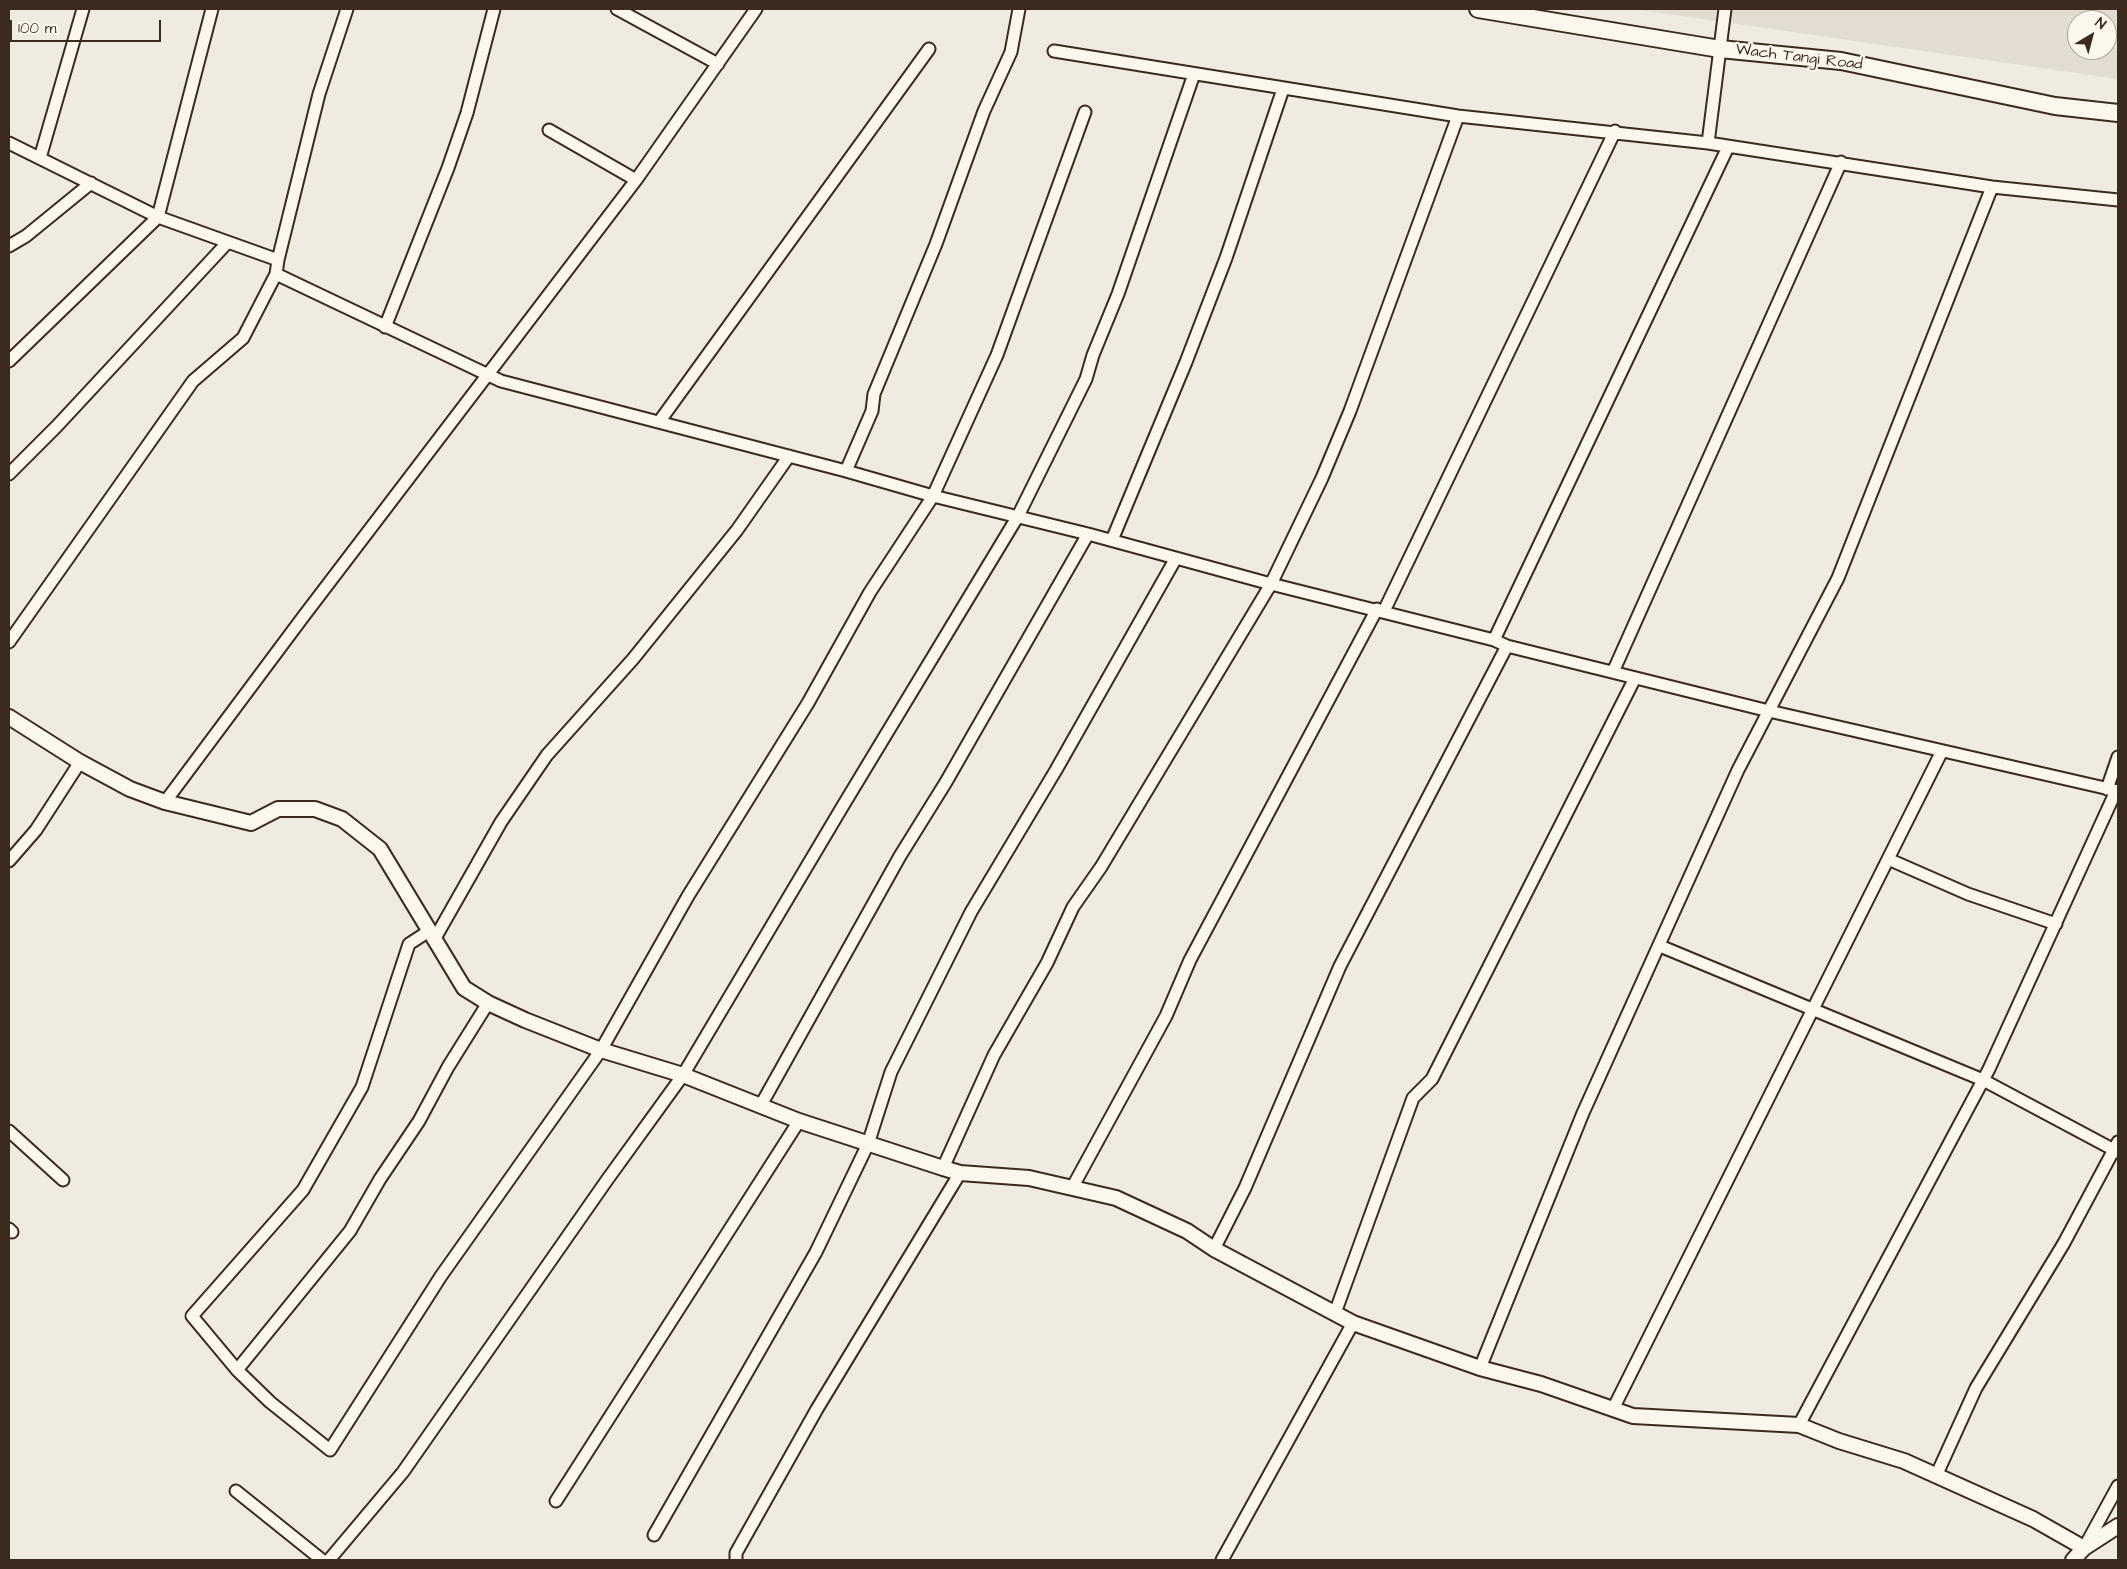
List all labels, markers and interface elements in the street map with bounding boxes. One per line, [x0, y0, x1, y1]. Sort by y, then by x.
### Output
scale bar [12, 10, 164, 42]
north arrow [2067, 10, 2117, 60]
text: N [2091, 13, 2110, 34]
text: 100 m [18, 18, 57, 39]
street label: Wach Tangi Road [1735, 41, 1863, 75]

